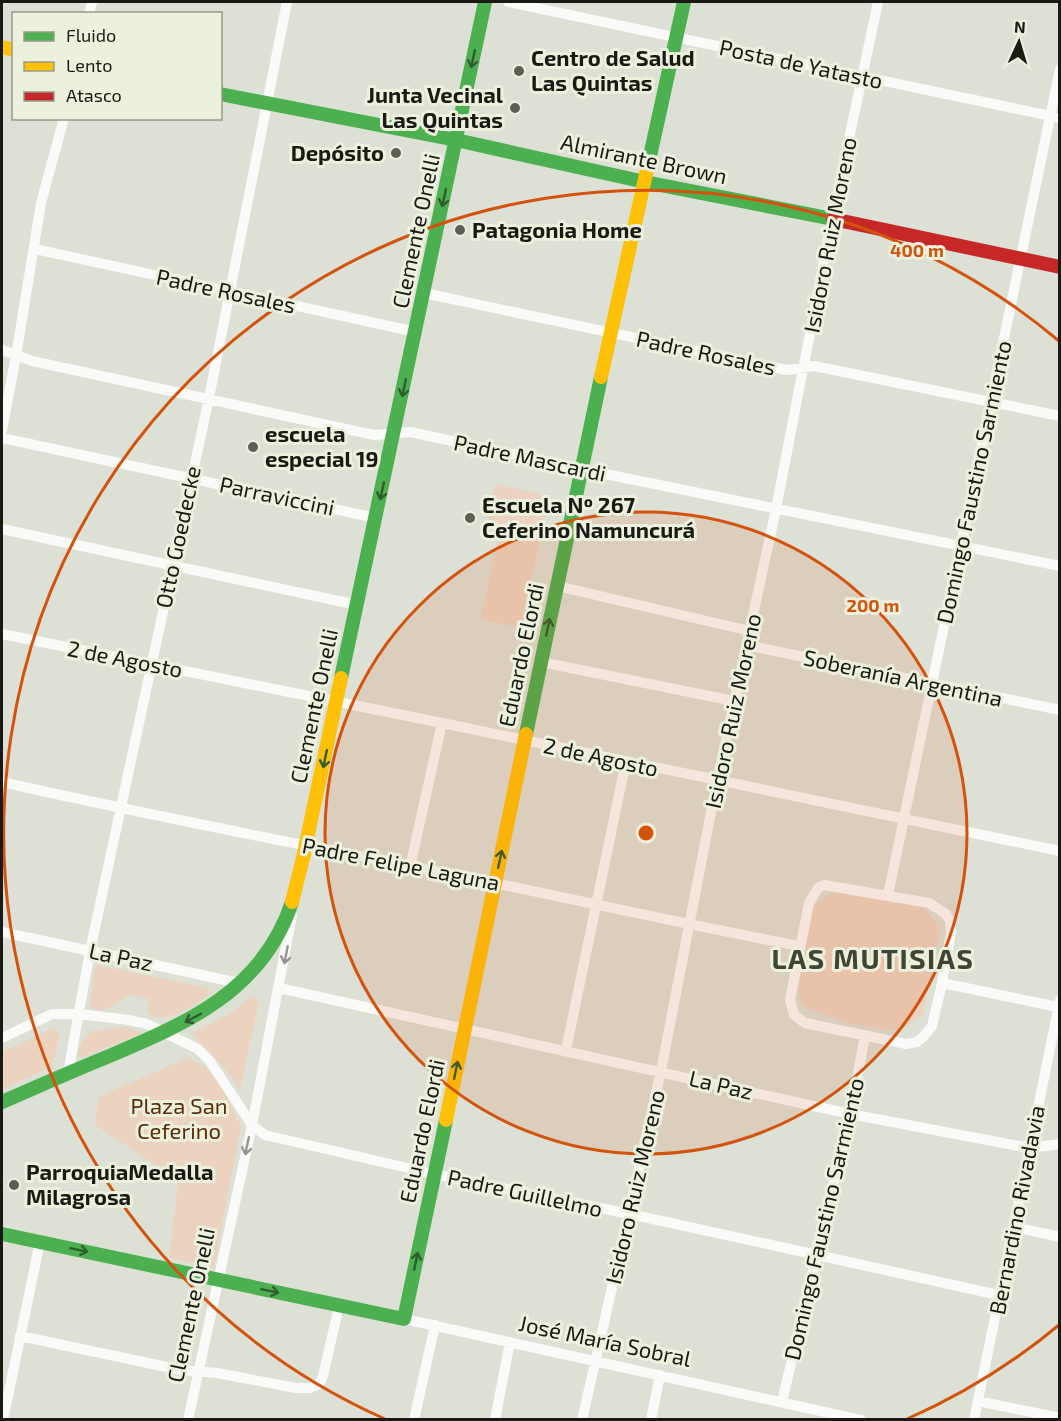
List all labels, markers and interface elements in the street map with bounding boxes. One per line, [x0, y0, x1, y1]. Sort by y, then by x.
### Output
legend [12, 12, 222, 120]
north arrow [989, 12, 1049, 72]
text: N [1014, 17, 1027, 36]
text: Fluido [66, 24, 116, 46]
street label: Posta de Yatasto [717, 33, 885, 93]
place label: Centro de Salud Las Quintas [531, 44, 695, 96]
one-way arrow [467, 48, 478, 68]
text: Lento [66, 54, 112, 76]
marker: Centro de Salud Las Quintas [512, 64, 526, 78]
place label: Junta Vecinal Las Quintas [367, 81, 504, 133]
text: Atasco [66, 84, 122, 106]
marker: Junta Vecinal Las Quintas [508, 101, 522, 115]
street label: Almirante Brown [559, 128, 730, 188]
street label: Isidoro Ruiz Moreno [797, 135, 861, 335]
place label: Depósito [291, 139, 384, 165]
marker: Depósito [389, 146, 403, 160]
street label: Clemente Onelli [386, 151, 444, 311]
one-way arrow [438, 187, 449, 207]
place label: Patagonia Home [472, 216, 642, 242]
marker: Patagonia Home [453, 223, 467, 237]
text: 400 m [890, 239, 944, 261]
street label: Padre Rosales [154, 263, 298, 317]
street label: Padre Rosales [634, 325, 778, 379]
street label: Domingo Faustino Sarmiento [930, 338, 1016, 626]
one-way arrow [398, 378, 409, 398]
place label: escuela especial 19 [265, 420, 378, 471]
street label: Padre Mascardi [452, 428, 609, 486]
marker: escuela especial 19 [246, 440, 260, 454]
street label: Otto Goedecke [149, 463, 205, 610]
street label: Parraviccini [217, 470, 337, 520]
one-way arrow [376, 481, 387, 500]
place label: Escuela Nº 267 Ceferino Namuncurá [482, 491, 695, 542]
marker: Escuela Nº 267 Ceferino Namuncurá [463, 511, 477, 525]
street label: Eduardo Elordi [492, 581, 548, 729]
text: 200 m [847, 594, 899, 616]
street label: Isidoro Ruiz Moreno [699, 611, 765, 811]
one-way arrow [543, 618, 554, 637]
street label: Clemente Onelli [284, 626, 342, 786]
street label: 2 de Agosto [66, 634, 185, 682]
street label: Soberanía Argentina [801, 643, 1005, 711]
street label: 2 de Agosto [542, 731, 661, 781]
one-way arrow [318, 749, 330, 768]
centre of rings [636, 823, 656, 843]
street label: Padre Felipe Laguna [300, 831, 502, 895]
one-way arrow [495, 850, 506, 869]
street label: La Paz [87, 937, 155, 975]
district label: LAS MUTISIAS [772, 941, 974, 975]
one-way arrow [280, 944, 291, 964]
one-way arrow [185, 1012, 202, 1024]
street label: Eduardo Elordi [393, 1057, 449, 1205]
one-way arrow [451, 1061, 462, 1081]
street label: La Paz [687, 1064, 756, 1104]
street label: Domingo Faustino Sarmiento [778, 1075, 868, 1362]
street label: Isidoro Ruiz Moreno [599, 1087, 669, 1286]
park label: Plaza San Ceferino [131, 1092, 228, 1143]
street label: Bernardino Rivadavia [983, 1103, 1049, 1317]
one-way arrow [241, 1136, 252, 1155]
place label: ParroquiaMedalla Milagrosa [26, 1158, 214, 1209]
street label: Padre Guillelmo [445, 1163, 605, 1221]
marker: ParroquiaMedalla Milagrosa [7, 1178, 21, 1192]
street label: Clemente Onelli [161, 1225, 219, 1385]
one-way arrow [69, 1245, 89, 1256]
one-way arrow [411, 1252, 422, 1271]
one-way arrow [260, 1286, 279, 1297]
street label: José María Sobral [517, 1309, 694, 1371]

